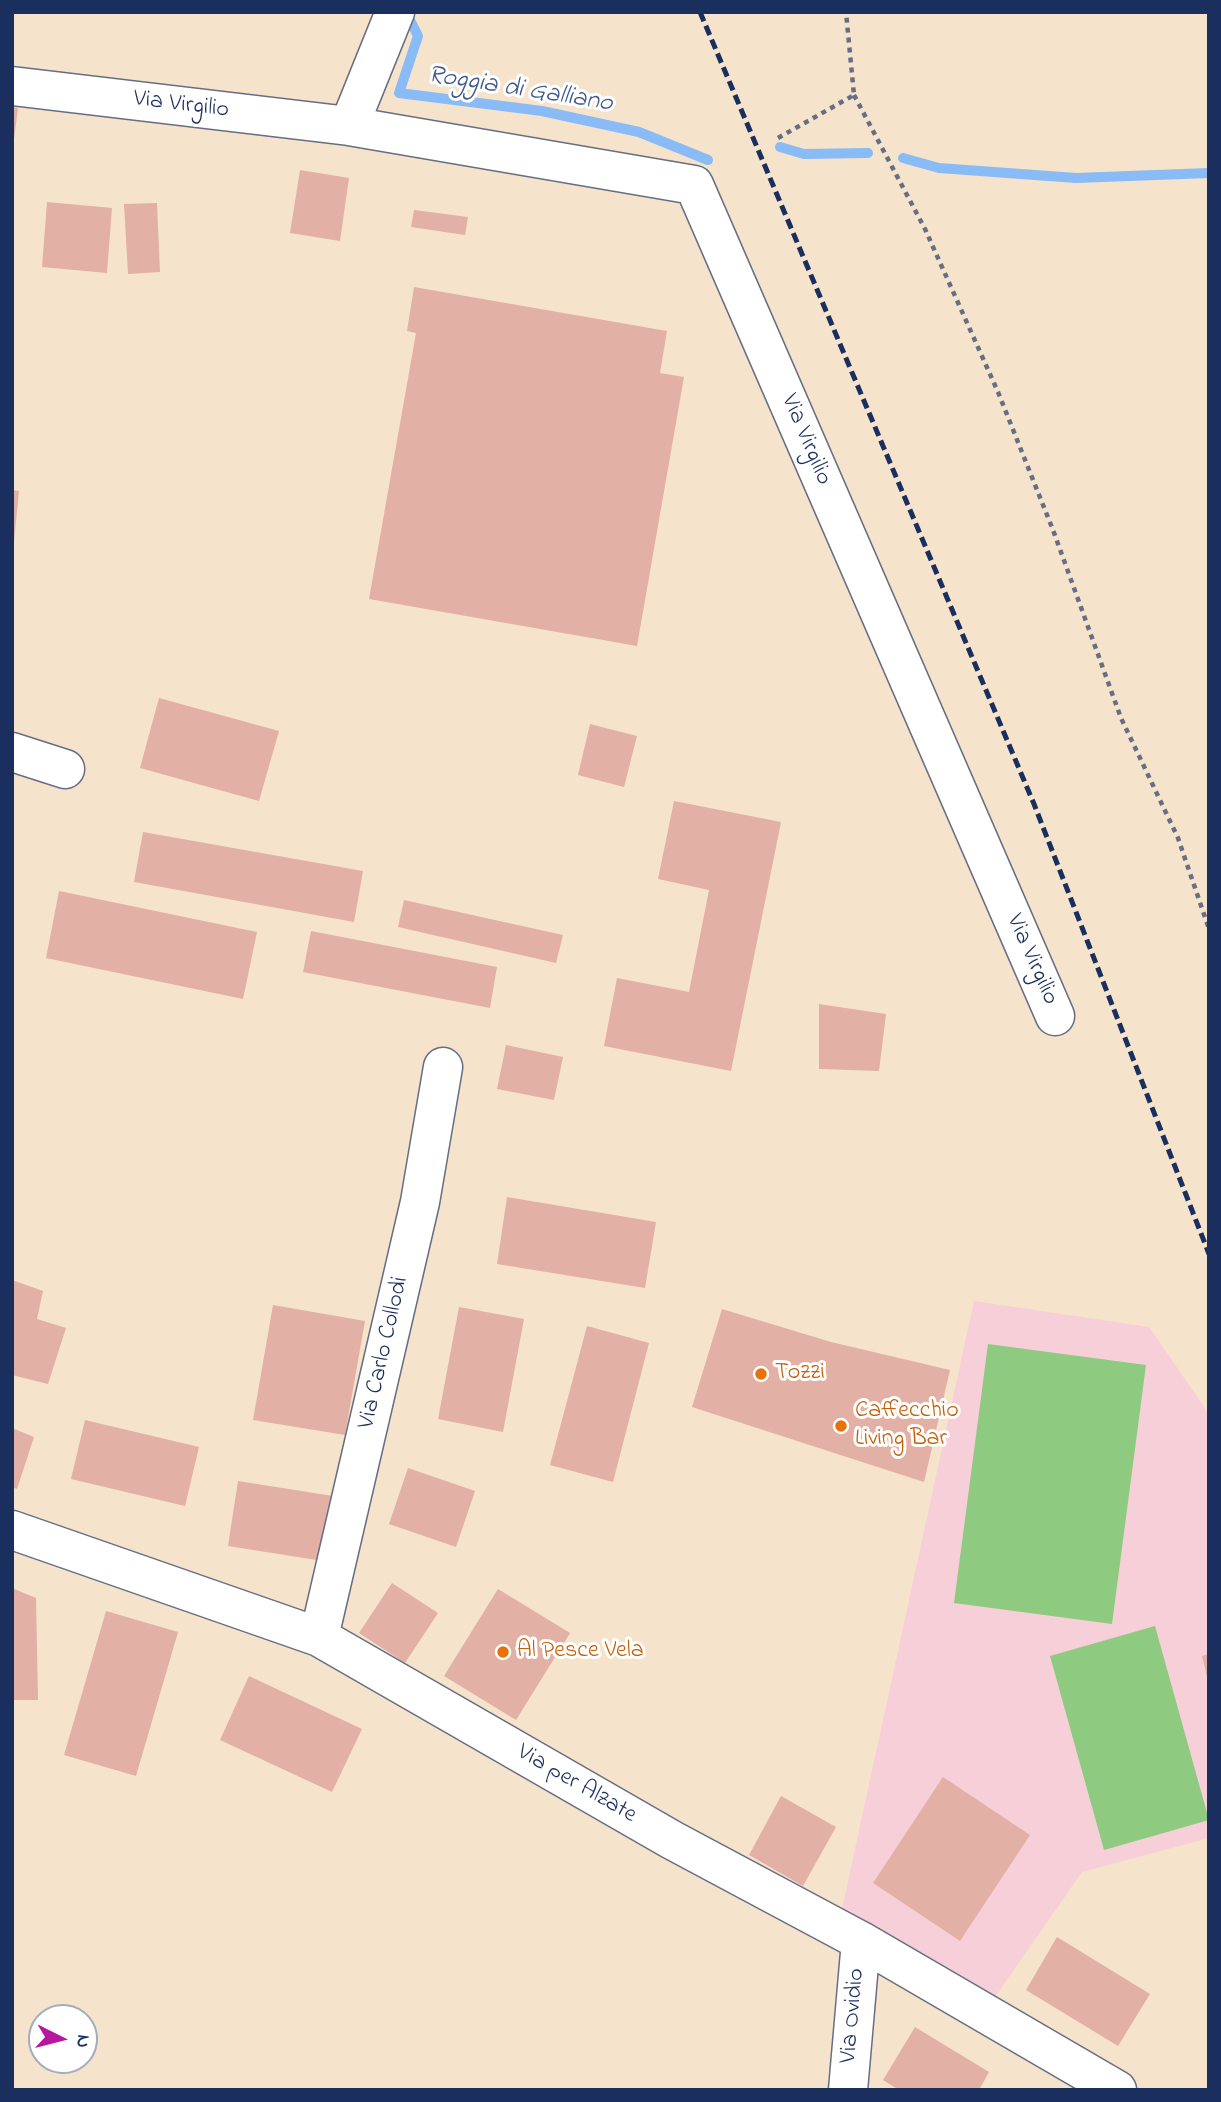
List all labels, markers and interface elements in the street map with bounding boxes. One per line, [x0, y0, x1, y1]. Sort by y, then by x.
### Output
water label: Roggia di Galliano [425, 61, 615, 121]
street label: Via Virgilio [132, 86, 230, 126]
street label: Via Virgilio [773, 390, 837, 490]
street label: Via Virgilio [998, 910, 1064, 1010]
street label: Via Carlo Collodi [354, 1274, 416, 1432]
place label: Tozzi [775, 1360, 825, 1388]
marker: Tozzi [753, 1366, 769, 1382]
place label: Caffecchio Living Bar [855, 1398, 959, 1454]
marker: Caffecchio Living Bar [833, 1418, 849, 1434]
place label: Al Pesce Vela [517, 1638, 644, 1666]
marker: Al Pesce Vela [495, 1644, 511, 1660]
street label: Via per Alzate [511, 1739, 641, 1831]
street label: Via Ovidio [835, 1967, 873, 2065]
north arrow [28, 2004, 98, 2074]
text: N [68, 2033, 96, 2049]

